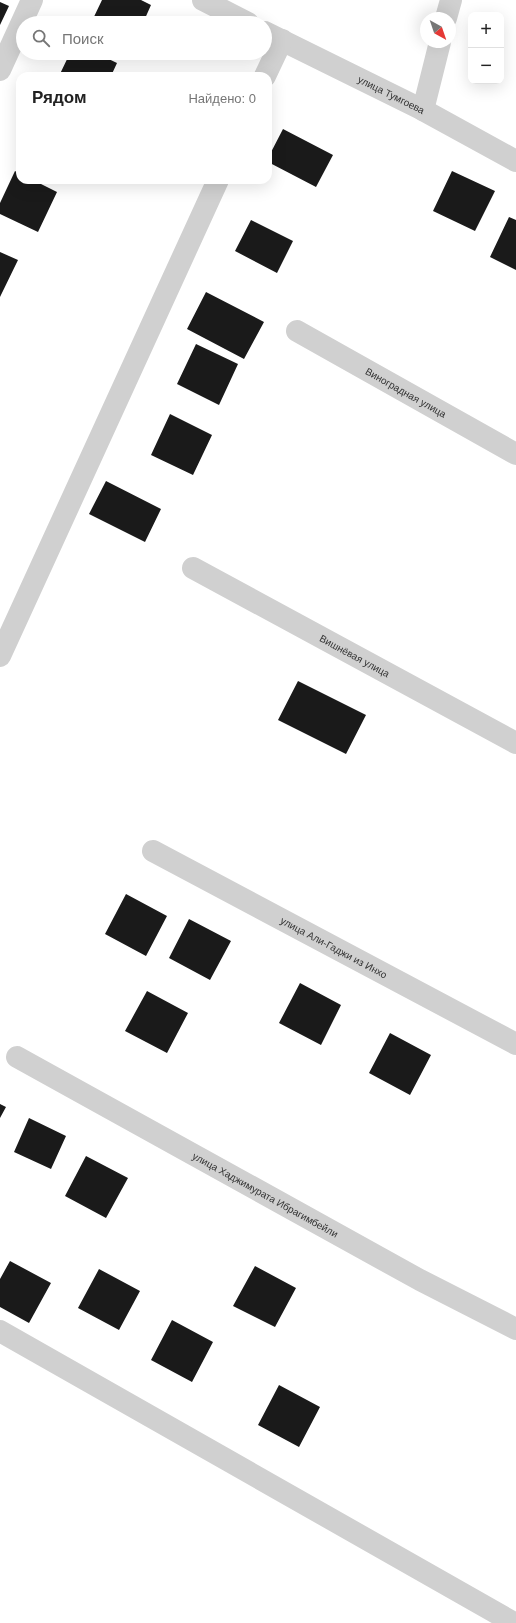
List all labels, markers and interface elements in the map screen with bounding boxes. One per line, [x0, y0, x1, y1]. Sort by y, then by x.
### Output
north arrow [420, 12, 456, 48]
map controls [468, 12, 504, 84]
button: + [468, 12, 504, 48]
search box [16, 16, 272, 60]
icon: search [30, 27, 52, 49]
text: Поиск [62, 30, 104, 47]
button: − [468, 48, 504, 84]
street label: улица Тумгоева [356, 73, 427, 116]
text: Рядом [32, 88, 87, 107]
text: Найдено: 0 [188, 91, 256, 106]
street label: Виноградная улица [364, 365, 449, 419]
street label: Вишнёвая улица [318, 632, 392, 679]
street label: улица Али-Гаджи из Инхо [279, 914, 390, 980]
street label: улица Хаджимурата Ибрагимбейли [191, 1150, 340, 1239]

